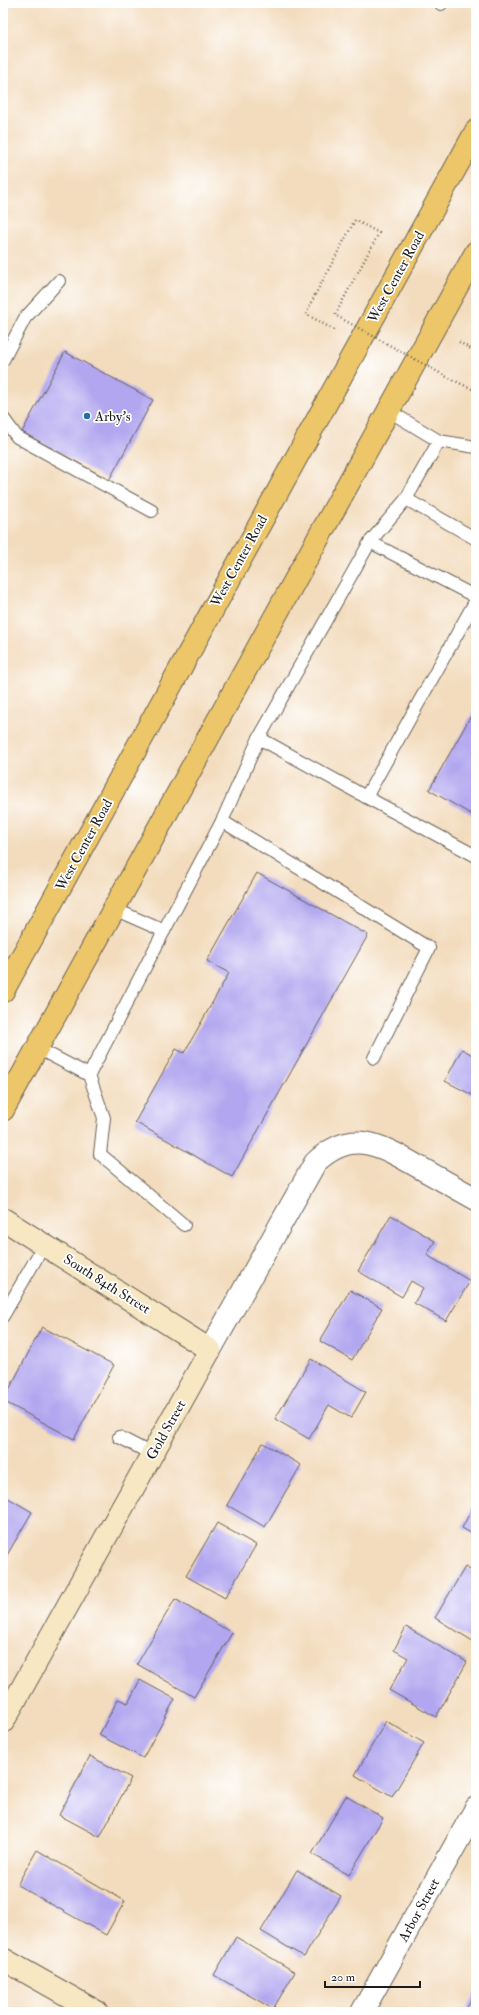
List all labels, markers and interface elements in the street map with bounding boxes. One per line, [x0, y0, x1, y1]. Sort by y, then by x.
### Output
street label: West Center Road [363, 228, 428, 327]
place label: Arby's [94, 408, 131, 426]
marker: Arby's [82, 411, 92, 421]
street label: West Center Road [206, 512, 271, 611]
street label: West Center Road [51, 796, 116, 895]
street label: South 84th Street [60, 1250, 154, 1318]
street label: Gold Street [143, 1397, 190, 1463]
street label: Arbor Street [394, 1875, 444, 1945]
scale bar [325, 1963, 420, 1989]
text: 20 m [331, 1970, 356, 1985]

